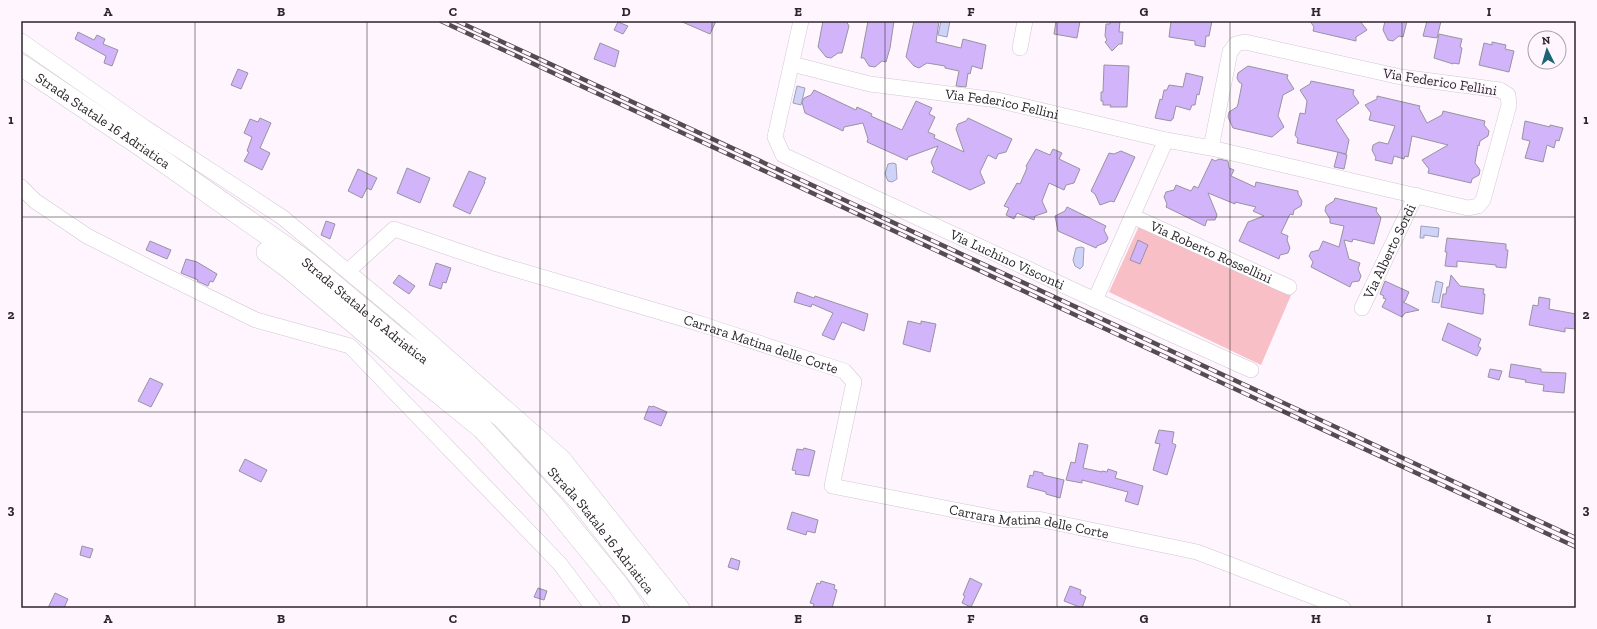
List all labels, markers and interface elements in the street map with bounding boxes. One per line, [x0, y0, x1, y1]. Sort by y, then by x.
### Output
text: A [104, 4, 113, 19]
text: B [277, 4, 285, 19]
text: C [449, 4, 457, 19]
text: D [621, 4, 631, 19]
text: E [794, 4, 802, 19]
text: F [967, 4, 975, 19]
text: G [1140, 4, 1149, 19]
text: H [1311, 4, 1321, 19]
text: I [1487, 4, 1492, 19]
north arrow [1527, 30, 1567, 70]
text: N [1541, 34, 1552, 47]
street label: Via Federico Fellini [1381, 64, 1498, 99]
street label: Strada Statale 16 Adriatica [32, 69, 174, 172]
street label: Via Federico Fellini [943, 85, 1060, 123]
text: 1 [8, 112, 14, 127]
text: 1 [1583, 112, 1589, 127]
street label: Via Alberto Sordi [1359, 201, 1419, 302]
street label: Via Roberto Rossellini [1147, 217, 1275, 287]
street label: Via Luchino Visconti [947, 225, 1067, 293]
street label: Strada Statale 16 Adriatica [298, 253, 432, 367]
text: 2 [8, 307, 15, 322]
text: 2 [1583, 307, 1590, 322]
street label: Carrara Matina delle Corte [682, 311, 841, 377]
street label: Strada Statale 16 Adriatica [544, 463, 658, 597]
street label: Carrara Matina delle Corte [948, 501, 1111, 542]
text: 3 [8, 502, 15, 517]
text: 3 [1583, 502, 1590, 517]
text: A [104, 611, 113, 626]
text: B [277, 611, 285, 626]
text: C [449, 611, 457, 626]
text: D [621, 611, 631, 626]
text: E [794, 611, 802, 626]
text: F [967, 611, 975, 626]
text: G [1140, 611, 1149, 626]
text: H [1311, 611, 1321, 626]
text: I [1487, 611, 1492, 626]

